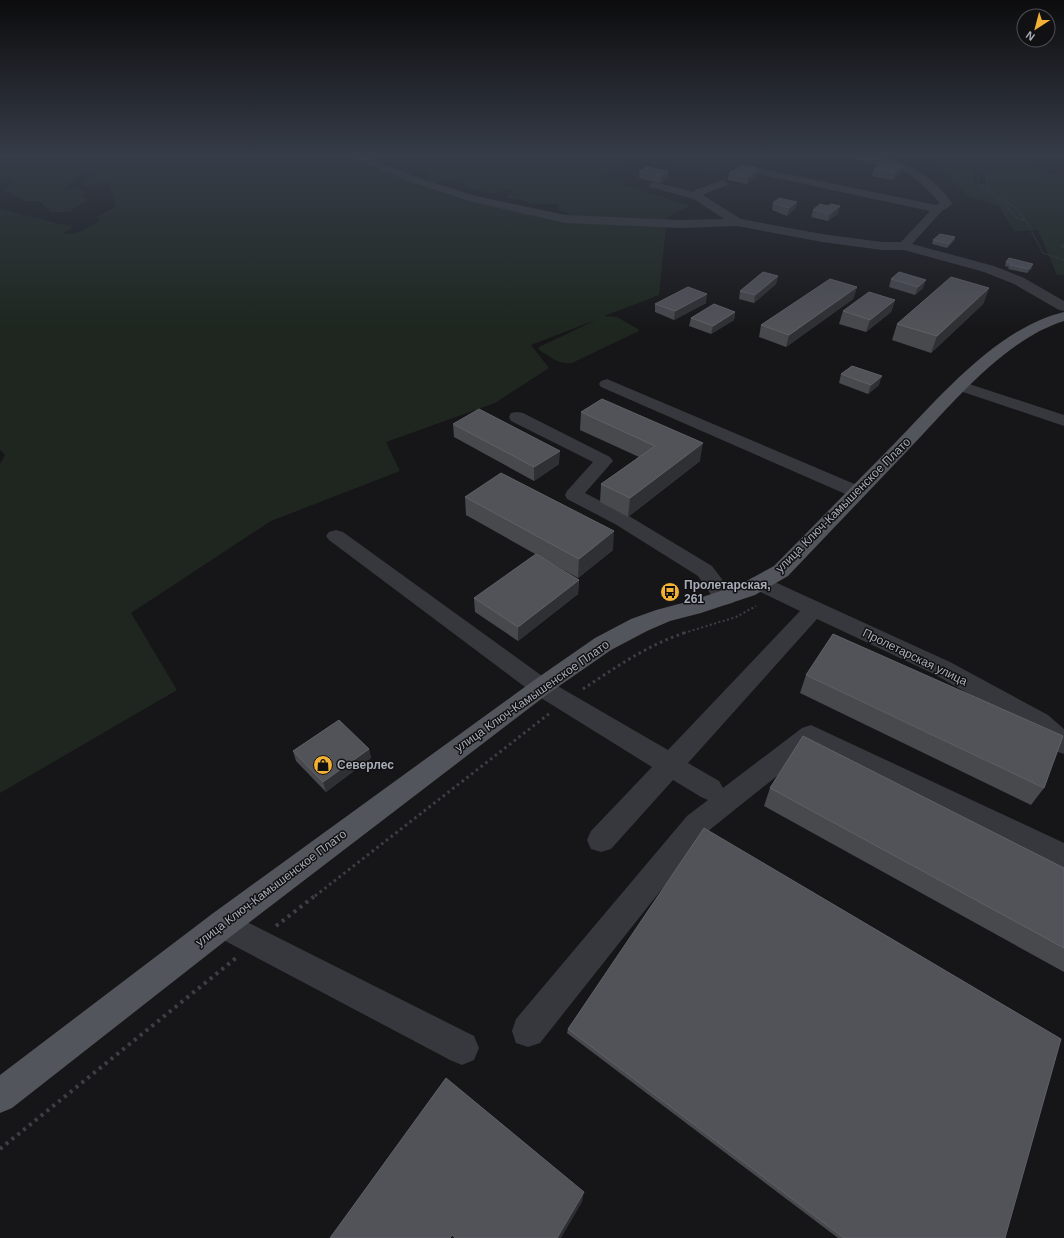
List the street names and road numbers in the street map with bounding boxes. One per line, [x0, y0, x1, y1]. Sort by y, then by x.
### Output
street label: улица Ключ-Камышенское Плато [773, 434, 914, 575]
street label: Пролетарская улица [860, 626, 970, 689]
street label: улица Ключ-Камышенское Плато [452, 637, 612, 755]
street label: улица Ключ-Камышенское Плато [193, 827, 349, 949]

